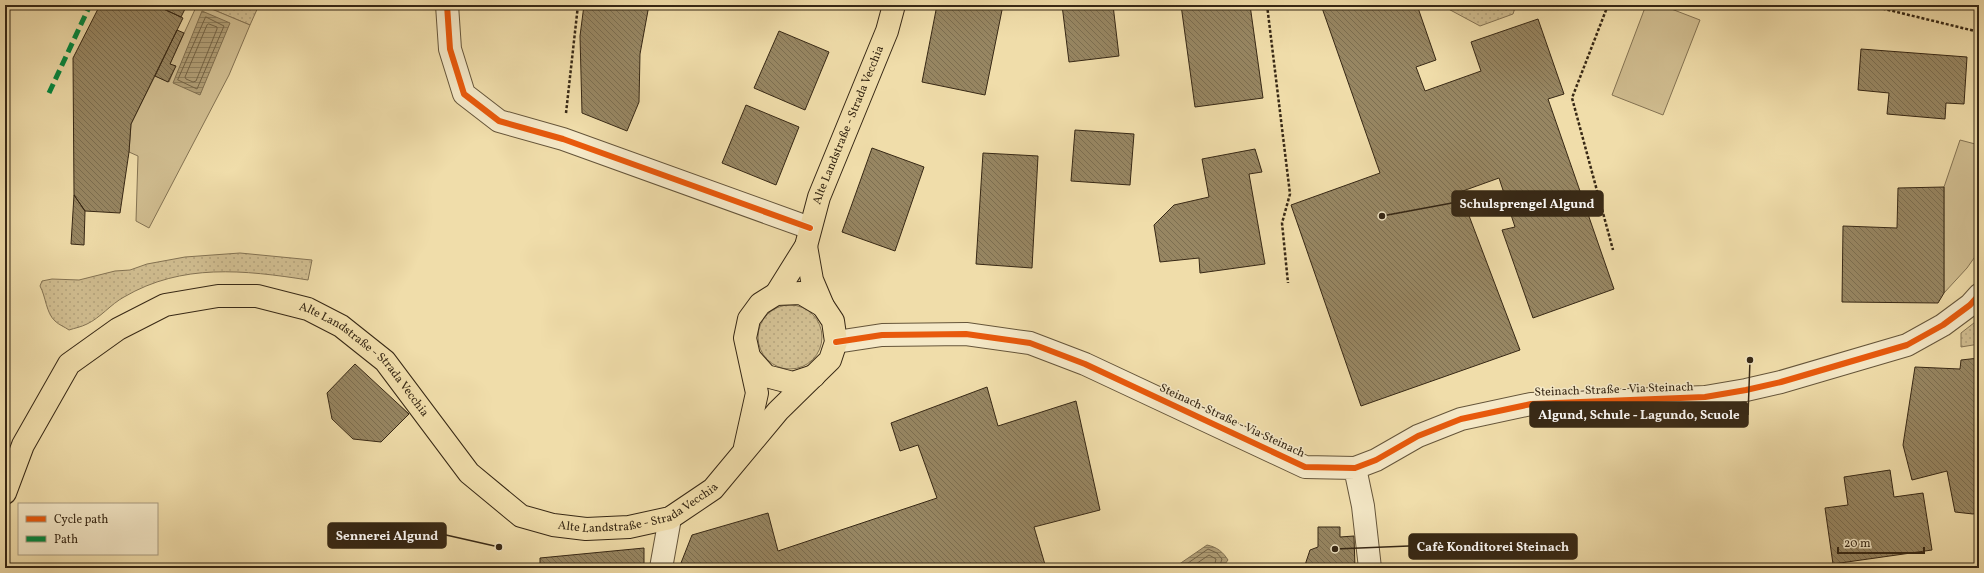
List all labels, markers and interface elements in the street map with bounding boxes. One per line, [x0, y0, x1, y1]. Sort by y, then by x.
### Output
street label: Alte Landstraße - Strada Vecchia [809, 43, 888, 206]
callout: Schulsprengel Algund [1452, 191, 1603, 216]
text: Schulsprengel Algund [1460, 196, 1595, 214]
street label: Alte Landstraße - Strada Vecchia [297, 299, 432, 420]
street label: Steinach-Straße - Via Steinach [1534, 379, 1694, 401]
street label: Steinach-Straße - Via Steinach [1157, 380, 1307, 462]
callout: Algund, Schule - Lagundo, Scuole [1530, 402, 1748, 427]
text: Algund, Schule - Lagundo, Scuole [1538, 407, 1740, 425]
street label: Alte Landstraße - Strada Vecchia [557, 480, 722, 537]
legend [18, 503, 158, 555]
text: Cycle path [54, 512, 109, 528]
callout: Sennerei Algund [328, 523, 446, 548]
text: Sennerei Algund [336, 528, 438, 546]
scale bar [1838, 529, 1924, 555]
text: Path [54, 532, 78, 548]
callout: Cafè Konditorei Steinach [1409, 534, 1577, 559]
text: 20 m [1844, 536, 1871, 552]
text: Cafè Konditorei Steinach [1417, 539, 1570, 557]

